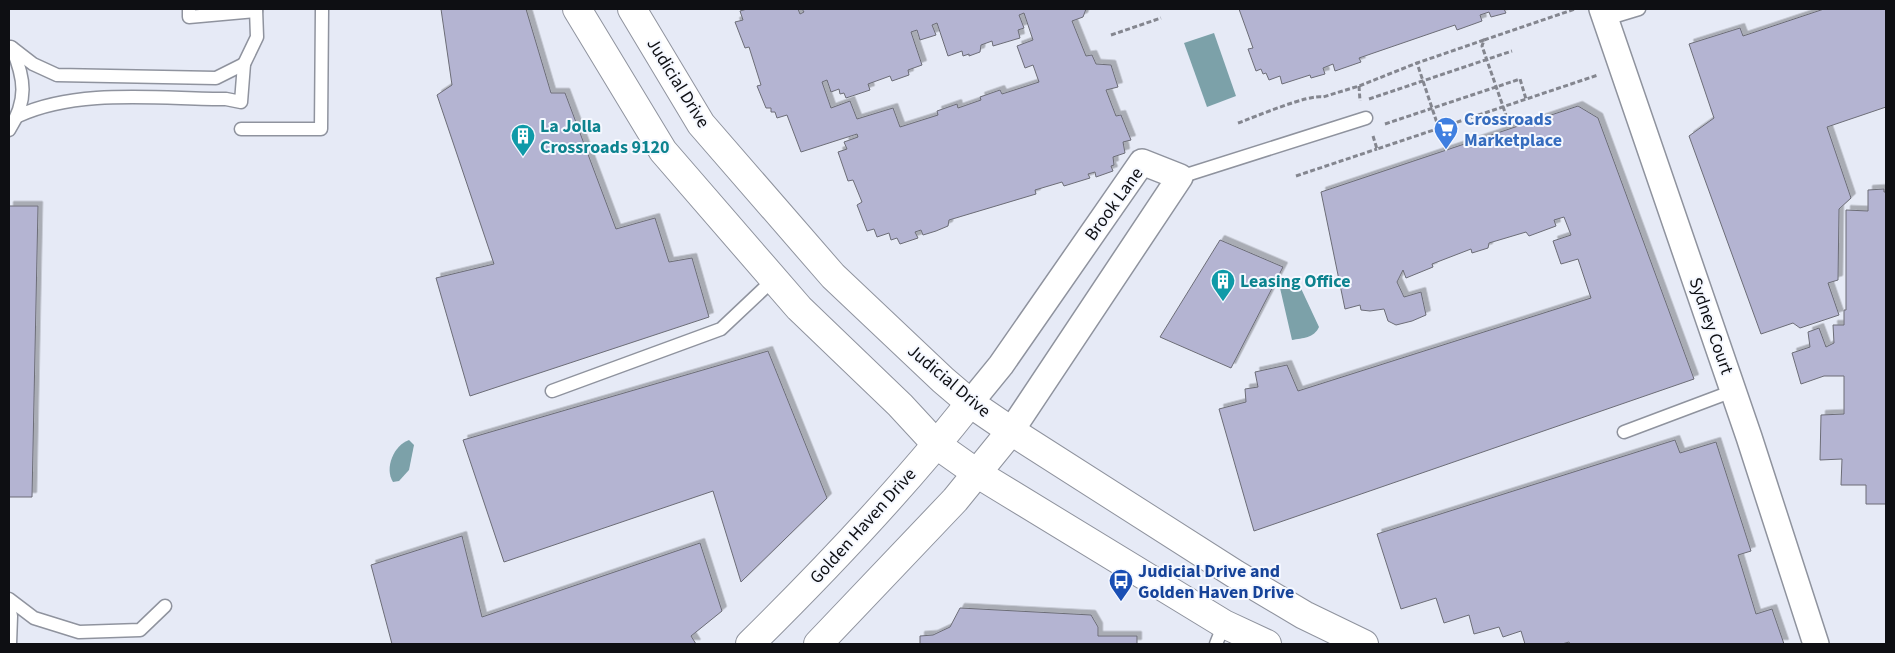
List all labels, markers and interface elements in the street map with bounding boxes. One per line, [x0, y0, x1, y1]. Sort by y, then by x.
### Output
street label: Judicial Drive [640, 33, 716, 133]
place label: Crossroads Marketplace [1464, 107, 1562, 153]
place label: La Jolla Crossroads 9120 [540, 114, 669, 160]
supermarket icon: Crossroads Marketplace [1433, 116, 1459, 150]
building icon: La Jolla Crossroads 9120 [510, 123, 536, 157]
street label: Brook Lane [1079, 162, 1149, 246]
building icon: Leasing Office [1210, 268, 1236, 302]
place label: Leasing Office [1240, 269, 1351, 294]
street label: Sydney Court [1683, 274, 1739, 378]
street label: Judicial Drive [902, 339, 996, 423]
street label: Golden Haven Drive [804, 462, 922, 589]
place label: Judicial Drive and Golden Haven Drive [1138, 559, 1294, 605]
bus stop icon: Judicial Drive and Golden Haven Drive [1108, 568, 1134, 602]

